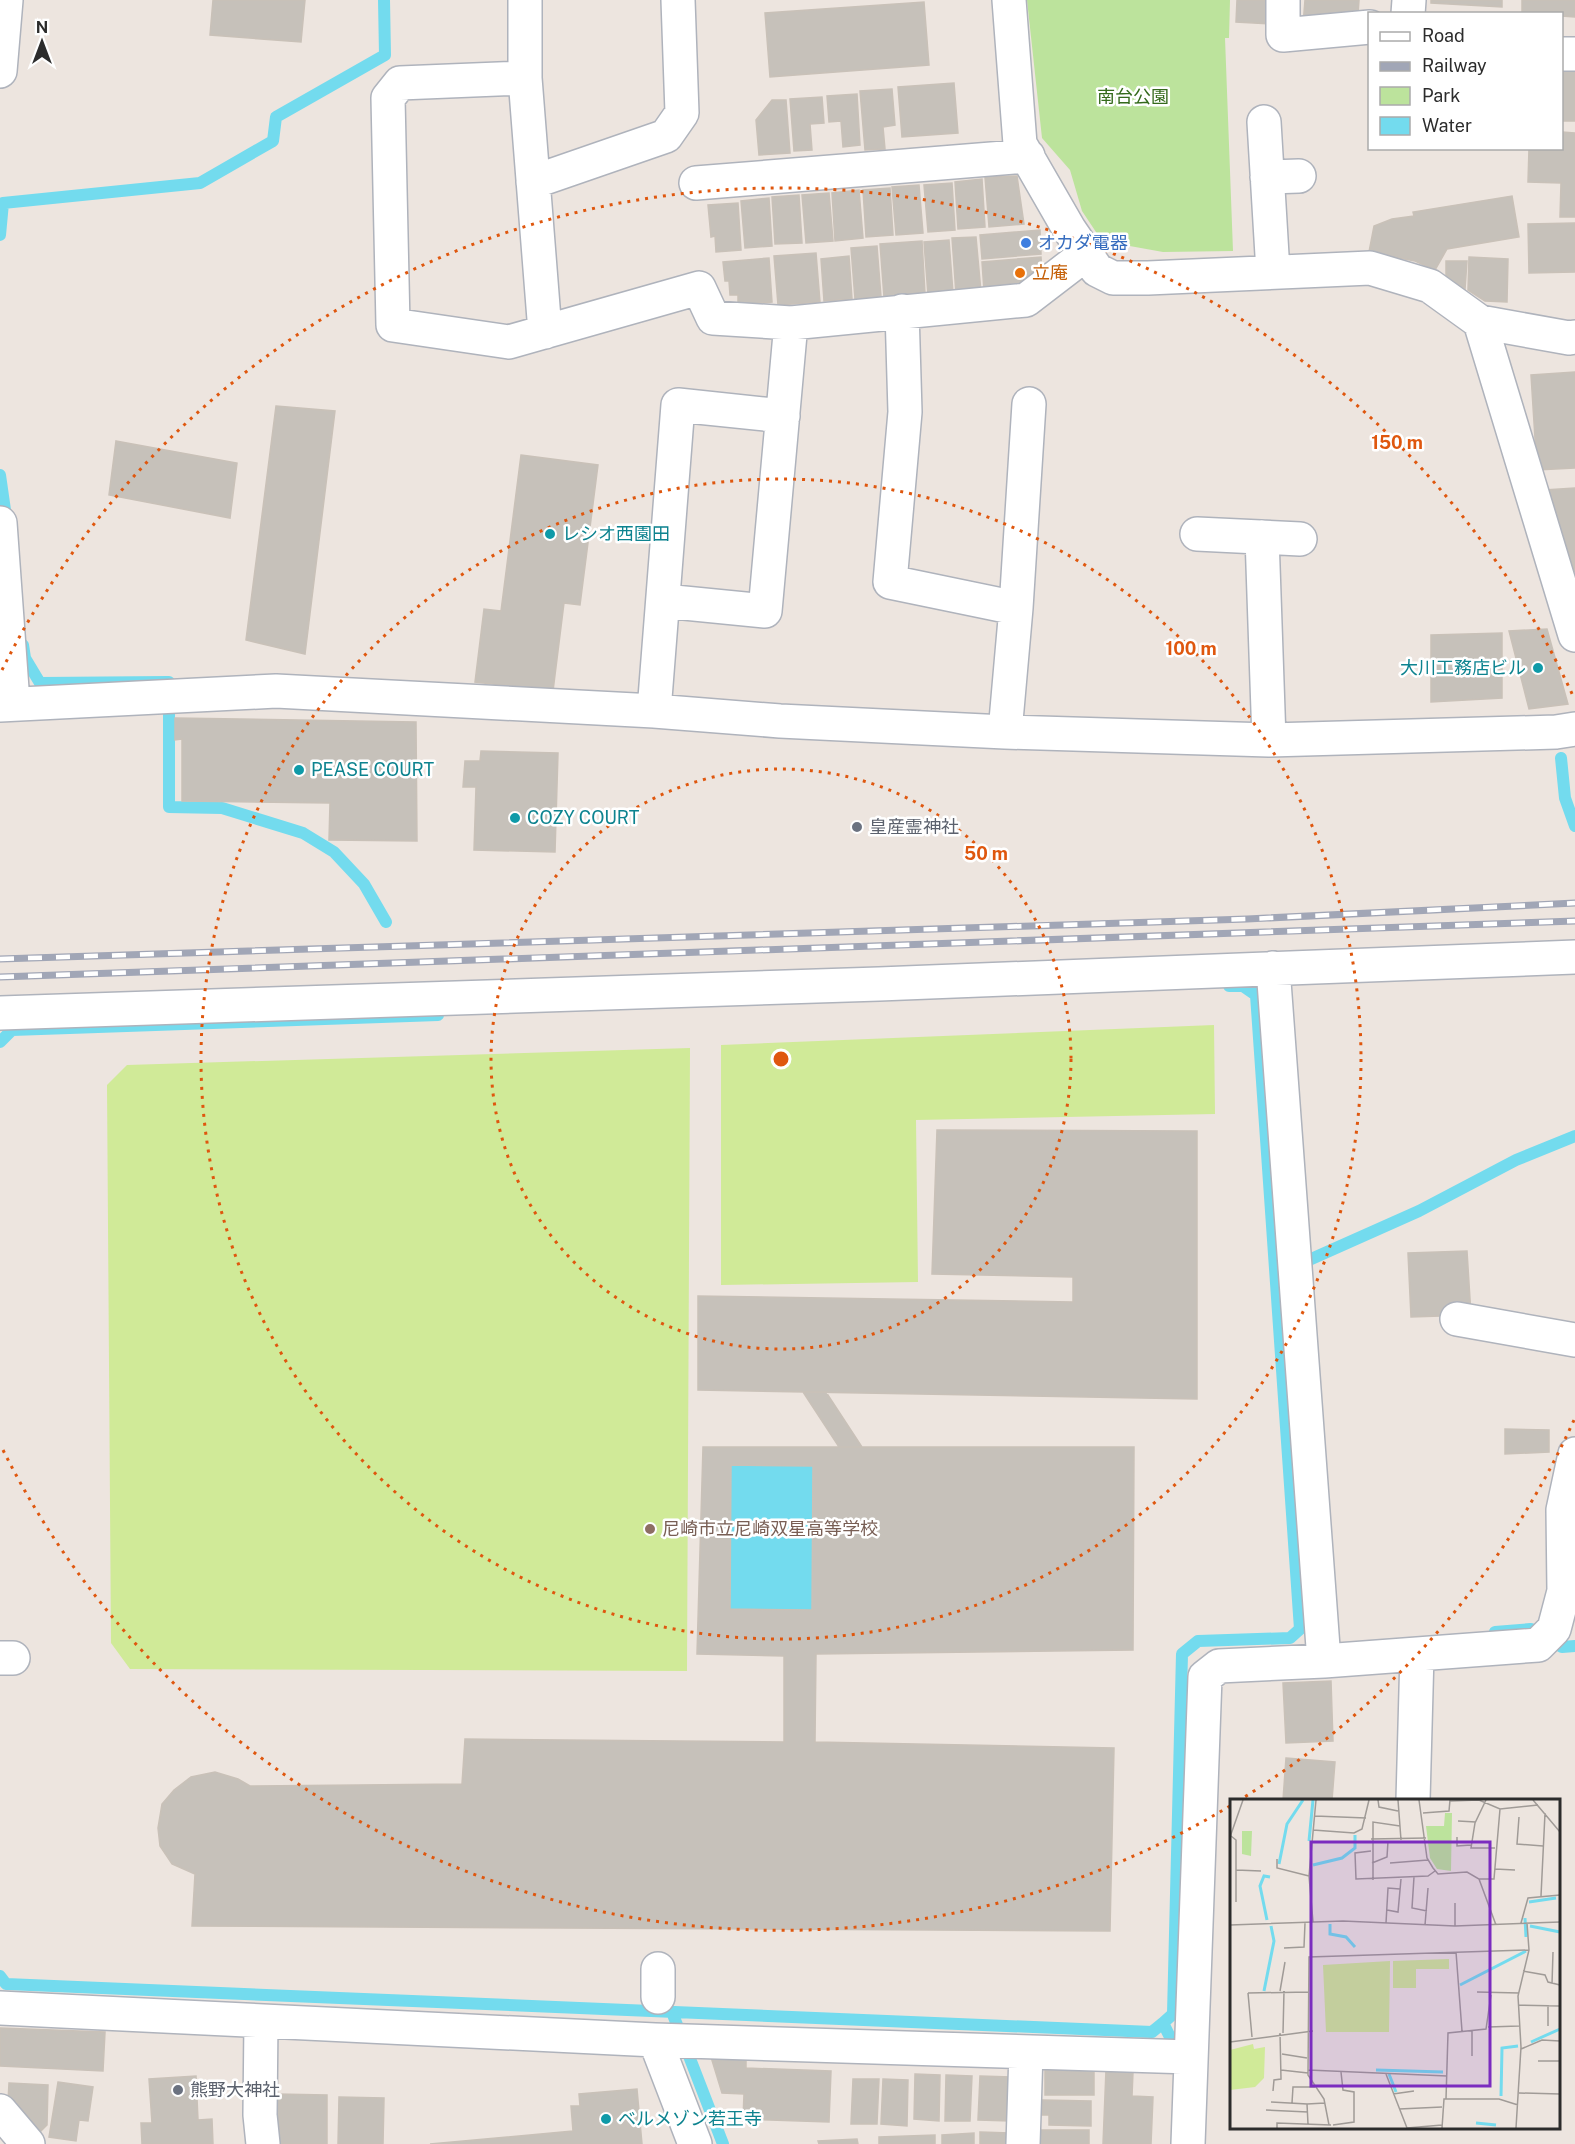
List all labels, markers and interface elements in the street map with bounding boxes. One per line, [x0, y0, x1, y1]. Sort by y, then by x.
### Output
north arrow [12, 12, 72, 72]
legend [1368, 12, 1563, 150]
text: N [36, 18, 48, 37]
text: Road [1422, 25, 1465, 46]
text: Railway [1422, 55, 1487, 76]
text: Park [1422, 85, 1460, 106]
park label: 南台公園 [1097, 86, 1169, 107]
text: Water [1422, 115, 1472, 136]
place label: オカダ電器 [1038, 232, 1128, 253]
marker: オカダ電器 [1019, 236, 1033, 250]
place label: 立庵 [1032, 262, 1068, 283]
marker: 立庵 [1013, 266, 1027, 280]
text: 150 m [1371, 432, 1423, 453]
place label: レシオ西園田 [562, 523, 670, 544]
marker: レシオ西園田 [543, 527, 557, 541]
text: 100 m [1165, 638, 1217, 659]
place label: 大川工務店ビル [1400, 657, 1526, 678]
marker: 大川工務店ビル [1531, 661, 1545, 675]
place label: PEASE COURT [311, 759, 435, 780]
marker: PEASE COURT [292, 763, 306, 777]
place label: COZY COURT [527, 807, 640, 828]
marker: COZY COURT [508, 811, 522, 825]
place label: 皇産霊神社 [869, 816, 959, 837]
marker: 皇産霊神社 [850, 820, 864, 834]
text: 50 m [964, 843, 1008, 864]
centre of rings [771, 1049, 791, 1069]
place label: 尼崎市立尼崎双星高等学校 [662, 1518, 878, 1539]
marker: 尼崎市立尼崎双星高等学校 [643, 1522, 657, 1536]
inset map [1230, 1799, 1560, 2129]
place label: 熊野大神社 [190, 2079, 280, 2100]
marker: 熊野大神社 [171, 2083, 185, 2097]
place label: ベルメゾン若王寺 [618, 2108, 762, 2129]
marker: ベルメゾン若王寺 [599, 2112, 613, 2126]

